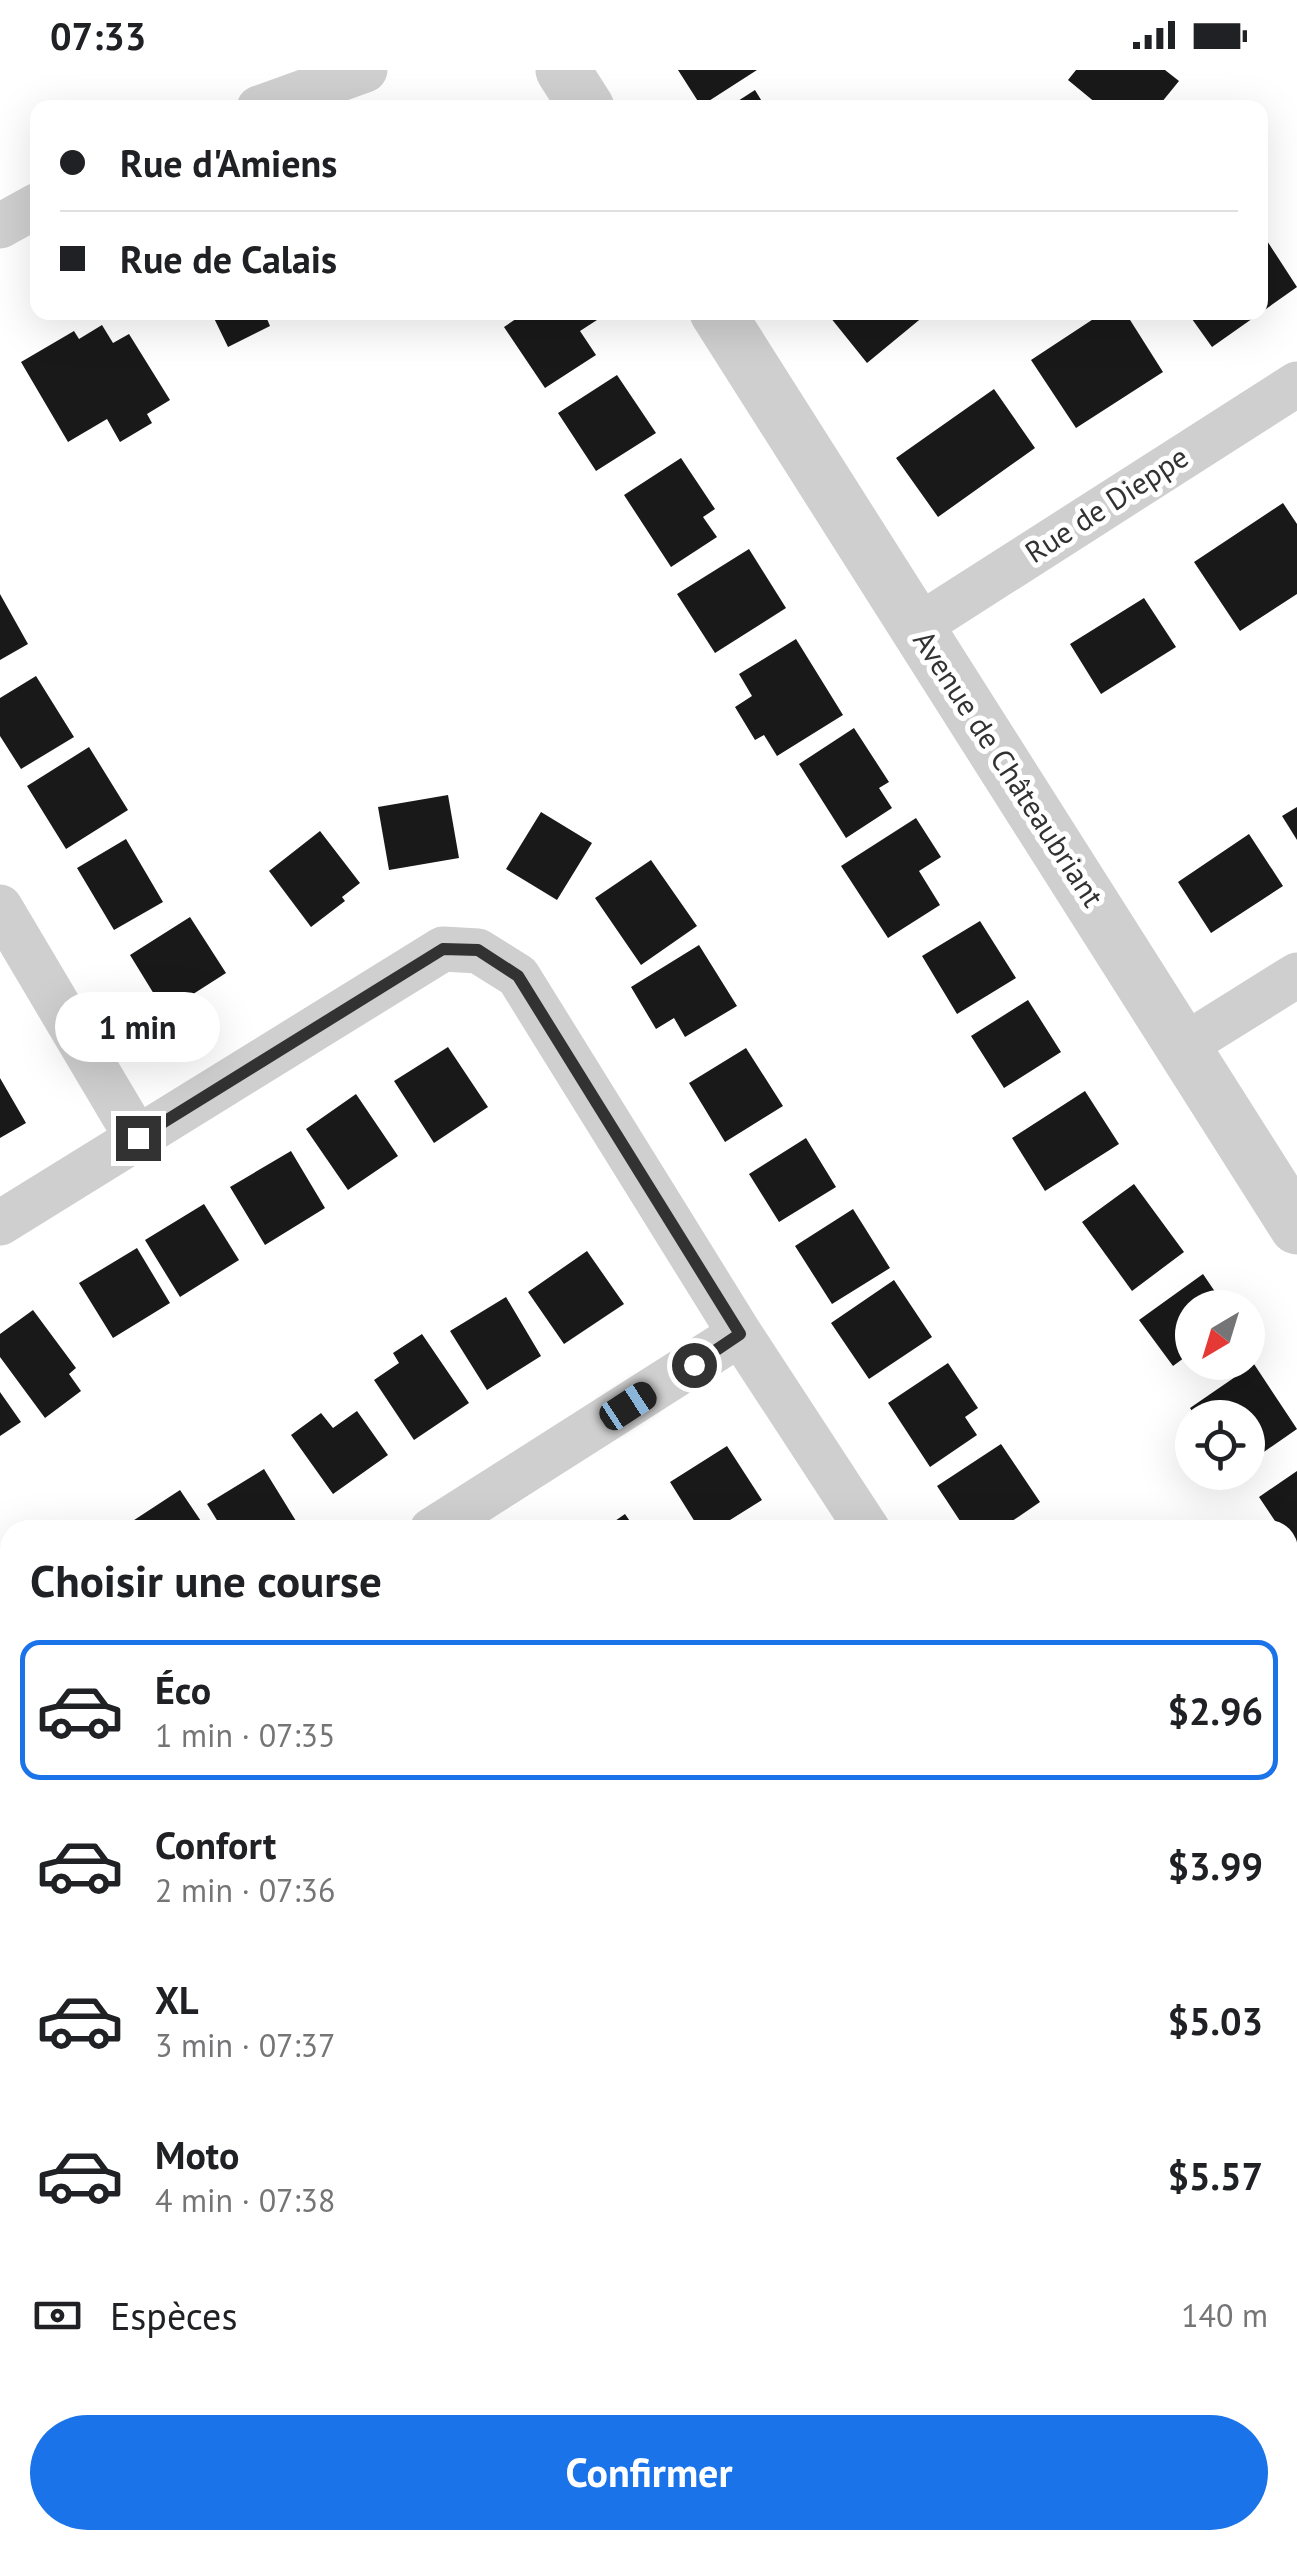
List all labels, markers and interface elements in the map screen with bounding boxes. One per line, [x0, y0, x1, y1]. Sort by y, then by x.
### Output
text: 07:33 [50, 11, 146, 60]
text: Rue d'Amiens [120, 138, 337, 187]
text: Rue de Calais [120, 234, 337, 283]
street label: Rue de Dieppe [1017, 436, 1195, 571]
street label: Avenue de Châteaubriant [905, 623, 1113, 914]
callout: 1 min [56, 993, 220, 1063]
text: 1 min [98, 1006, 177, 1048]
route end [116, 1116, 161, 1161]
north arrow [1175, 1290, 1265, 1380]
map controls [1175, 1290, 1265, 1490]
route start [672, 1343, 717, 1388]
car [595, 1377, 661, 1435]
button: locate [1175, 1400, 1265, 1490]
text: Choisir une course [30, 1551, 382, 1609]
icon: car [35, 1665, 125, 1755]
text: Éco [155, 1665, 211, 1714]
text: $2.96 [1167, 1686, 1263, 1735]
text: 1 min · 07:35 [155, 1714, 335, 1756]
icon: car [35, 1820, 125, 1910]
text: Confort [155, 1820, 276, 1869]
text: $3.99 [1167, 1841, 1263, 1890]
text: 2 min · 07:36 [155, 1869, 335, 1911]
icon: car [35, 1975, 125, 2065]
text: XL [155, 1975, 199, 2024]
text: $5.03 [1167, 1996, 1263, 2045]
text: 3 min · 07:37 [155, 2024, 335, 2066]
icon: car [35, 2130, 125, 2220]
text: Moto [155, 2130, 239, 2179]
text: $5.57 [1167, 2151, 1263, 2200]
text: 4 min · 07:38 [155, 2179, 335, 2221]
icon: cash [30, 2288, 85, 2343]
text: Espèces [110, 2291, 237, 2340]
text: 140 m [1181, 2294, 1268, 2336]
button: Confirmer [30, 2415, 1268, 2530]

